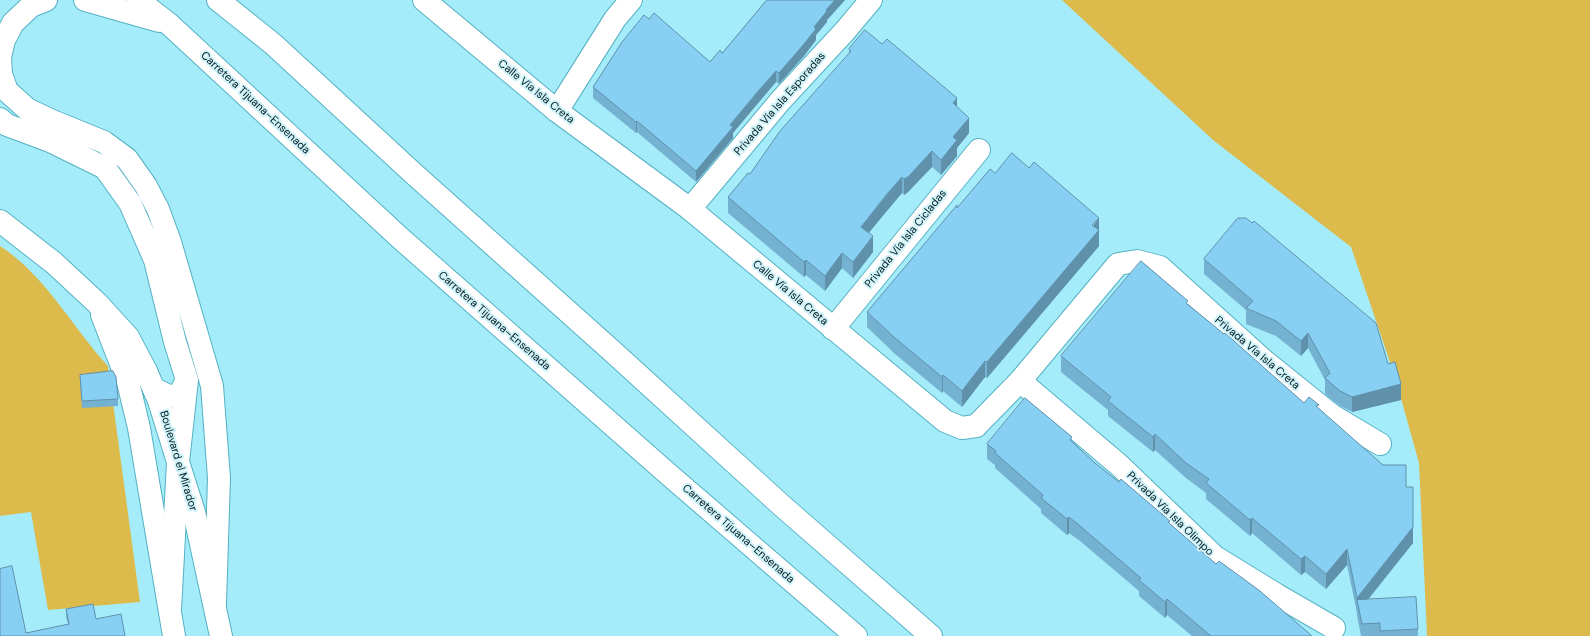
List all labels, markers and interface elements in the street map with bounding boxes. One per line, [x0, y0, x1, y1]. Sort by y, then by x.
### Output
street label: Carretera Tijuana–Ensenada [198, 49, 312, 157]
street label: Privada Vía Isla Esporadas [732, 50, 828, 158]
street label: Calle Vía Isla Creta [495, 57, 577, 127]
street label: Privada Vía Isla Cicladas [862, 187, 950, 291]
street label: Calle Vía Isla Creta [750, 258, 830, 328]
street label: Carretera Tijuana–Ensenada [435, 269, 553, 373]
street label: Privada Vía Isla Creta [1212, 314, 1302, 392]
street label: Boulevard el Mirador [156, 409, 200, 513]
street label: Privada Vía Isla Olimpo [1124, 469, 1216, 559]
street label: Carretera Tijuana–Ensenada [679, 482, 797, 586]

